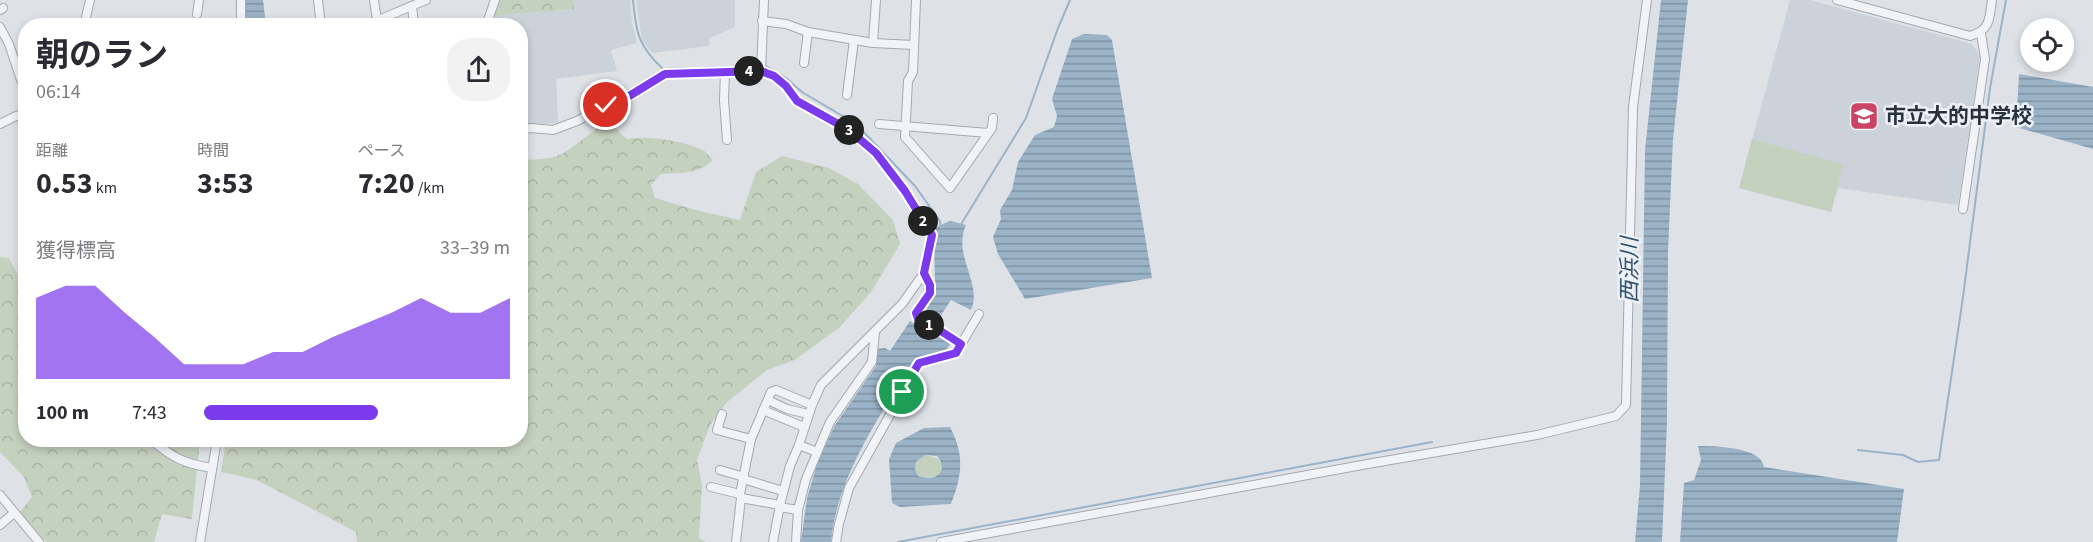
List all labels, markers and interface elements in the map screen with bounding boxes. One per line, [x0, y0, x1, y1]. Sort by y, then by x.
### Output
map controls [2020, 18, 2074, 72]
button: locate [2020, 18, 2074, 72]
text: 朝のラン [36, 32, 168, 79]
button: share [447, 38, 510, 101]
pin: 4 [734, 56, 764, 86]
text: 4 [745, 60, 753, 82]
text: 06:14 [36, 78, 81, 106]
pin [580, 79, 631, 130]
icon: check [589, 88, 622, 121]
school or university icon: 市立大的中学校 [1848, 100, 1880, 132]
place label: 市立大的中学校 [1885, 101, 2032, 131]
pin: 3 [834, 115, 864, 145]
text: 3 [845, 119, 853, 141]
text: 距離 [36, 140, 68, 162]
text: 時間 [197, 140, 229, 162]
text: ペース [358, 140, 405, 162]
text: 0.53 [36, 162, 93, 205]
text: 3:53 [197, 162, 254, 205]
text: 7:20 [358, 162, 415, 205]
text: km [93, 177, 117, 199]
text: /km [415, 177, 445, 199]
pin: 2 [908, 206, 938, 236]
text: 2 [919, 210, 927, 232]
text: 33–39 m [440, 234, 510, 262]
water label: 西浜川 [1614, 235, 1646, 303]
text: 獲得標高 [36, 237, 116, 265]
pin: 1 [914, 310, 944, 340]
text: 1 [925, 314, 933, 336]
pin [876, 366, 927, 417]
icon: arrive [885, 375, 918, 408]
text: 100 m [36, 399, 89, 427]
text: 7:43 [132, 399, 167, 427]

